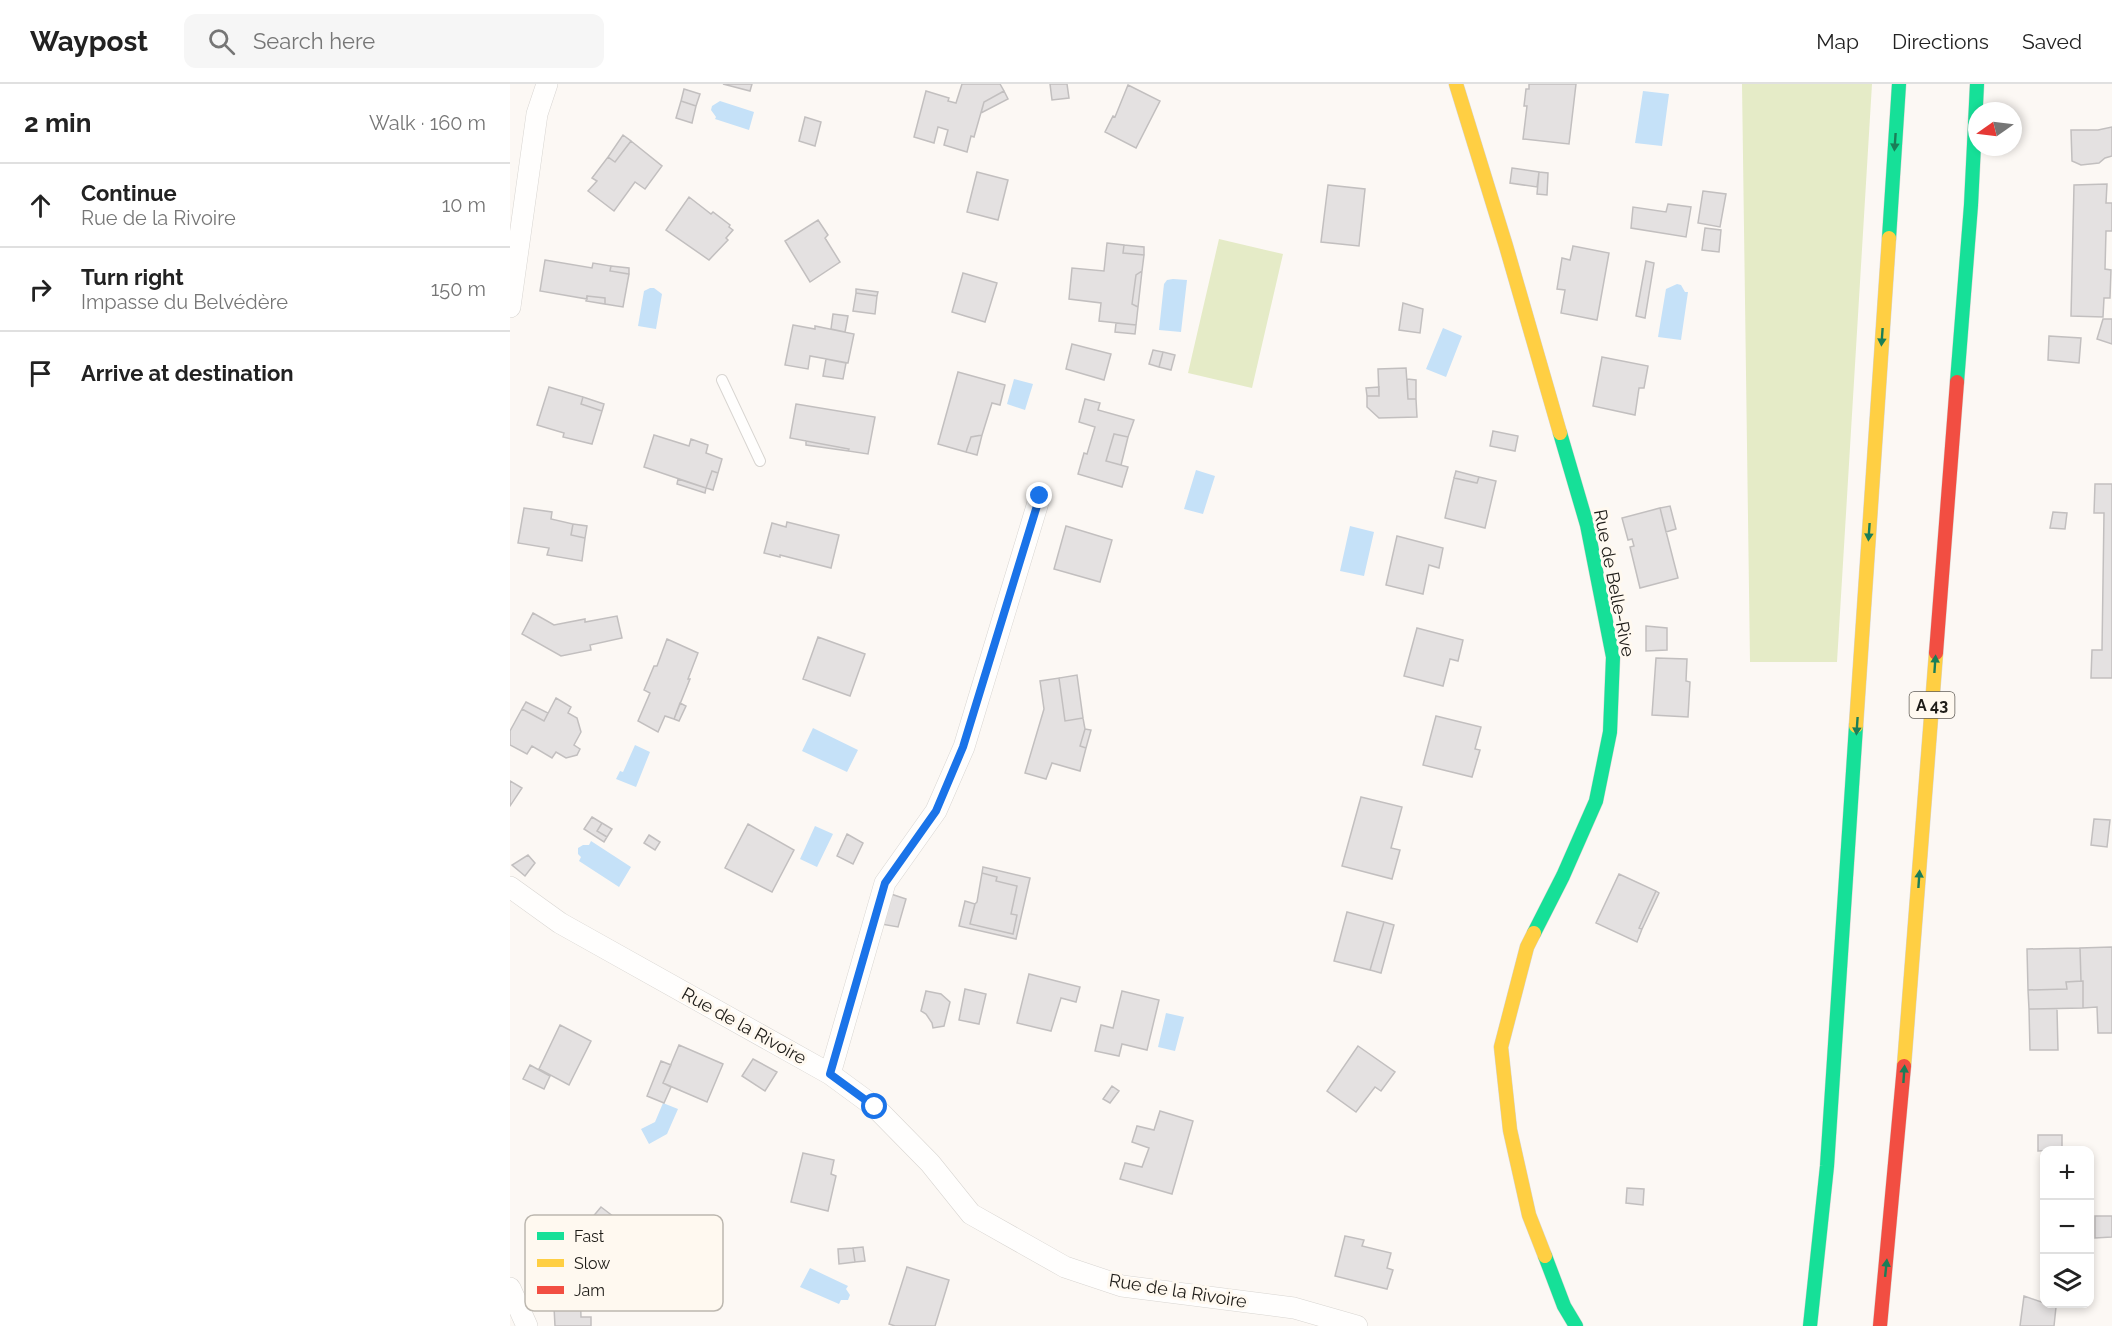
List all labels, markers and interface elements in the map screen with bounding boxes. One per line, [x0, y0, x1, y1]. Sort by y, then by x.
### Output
search box [184, 14, 604, 68]
text: Waypost [30, 25, 148, 58]
icon: search [205, 25, 238, 58]
text: Search here [253, 28, 375, 54]
text: Map [1816, 29, 1859, 54]
text: Directions [1892, 29, 1989, 54]
text: Saved [2022, 29, 2082, 54]
north arrow [1968, 102, 2022, 156]
text: 2 min [24, 108, 91, 138]
text: Walk · 160 m [369, 111, 486, 135]
one-way arrow [1891, 133, 1900, 152]
text: Continue [81, 180, 177, 206]
icon: ahead [24, 189, 57, 222]
text: 10 m [442, 193, 486, 217]
text: Rue de la Rivoire [81, 206, 236, 230]
text: Turn right [81, 264, 184, 290]
icon: right [24, 273, 57, 306]
text: 150 m [431, 277, 486, 301]
text: Impasse du Belvédère [81, 290, 288, 314]
one-way arrow [1878, 327, 1887, 346]
icon: arrive [24, 357, 57, 390]
text: Arrive at destination [81, 360, 294, 386]
route end [1026, 482, 1052, 508]
street label: Rue de Belle-Rive [1590, 507, 1639, 659]
one-way arrow [1865, 522, 1874, 541]
one-way arrow [1931, 654, 1940, 673]
road number: A 43 [1910, 692, 1954, 718]
one-way arrow [1852, 717, 1861, 736]
one-way arrow [1914, 870, 1924, 889]
street label: Rue de la Rivoire [678, 983, 811, 1069]
one-way arrow [1899, 1064, 1908, 1083]
route start [861, 1093, 887, 1119]
map controls [2040, 1146, 2094, 1308]
button: + [2040, 1146, 2094, 1200]
button: − [2040, 1200, 2094, 1254]
legend [525, 1215, 723, 1311]
text: Fast [574, 1227, 605, 1246]
text: Slow [574, 1254, 610, 1273]
button: layers [2040, 1254, 2094, 1308]
one-way arrow [1881, 1258, 1891, 1277]
street label: Rue de la Rivoire [1108, 1269, 1249, 1312]
text: Jam [574, 1281, 605, 1300]

